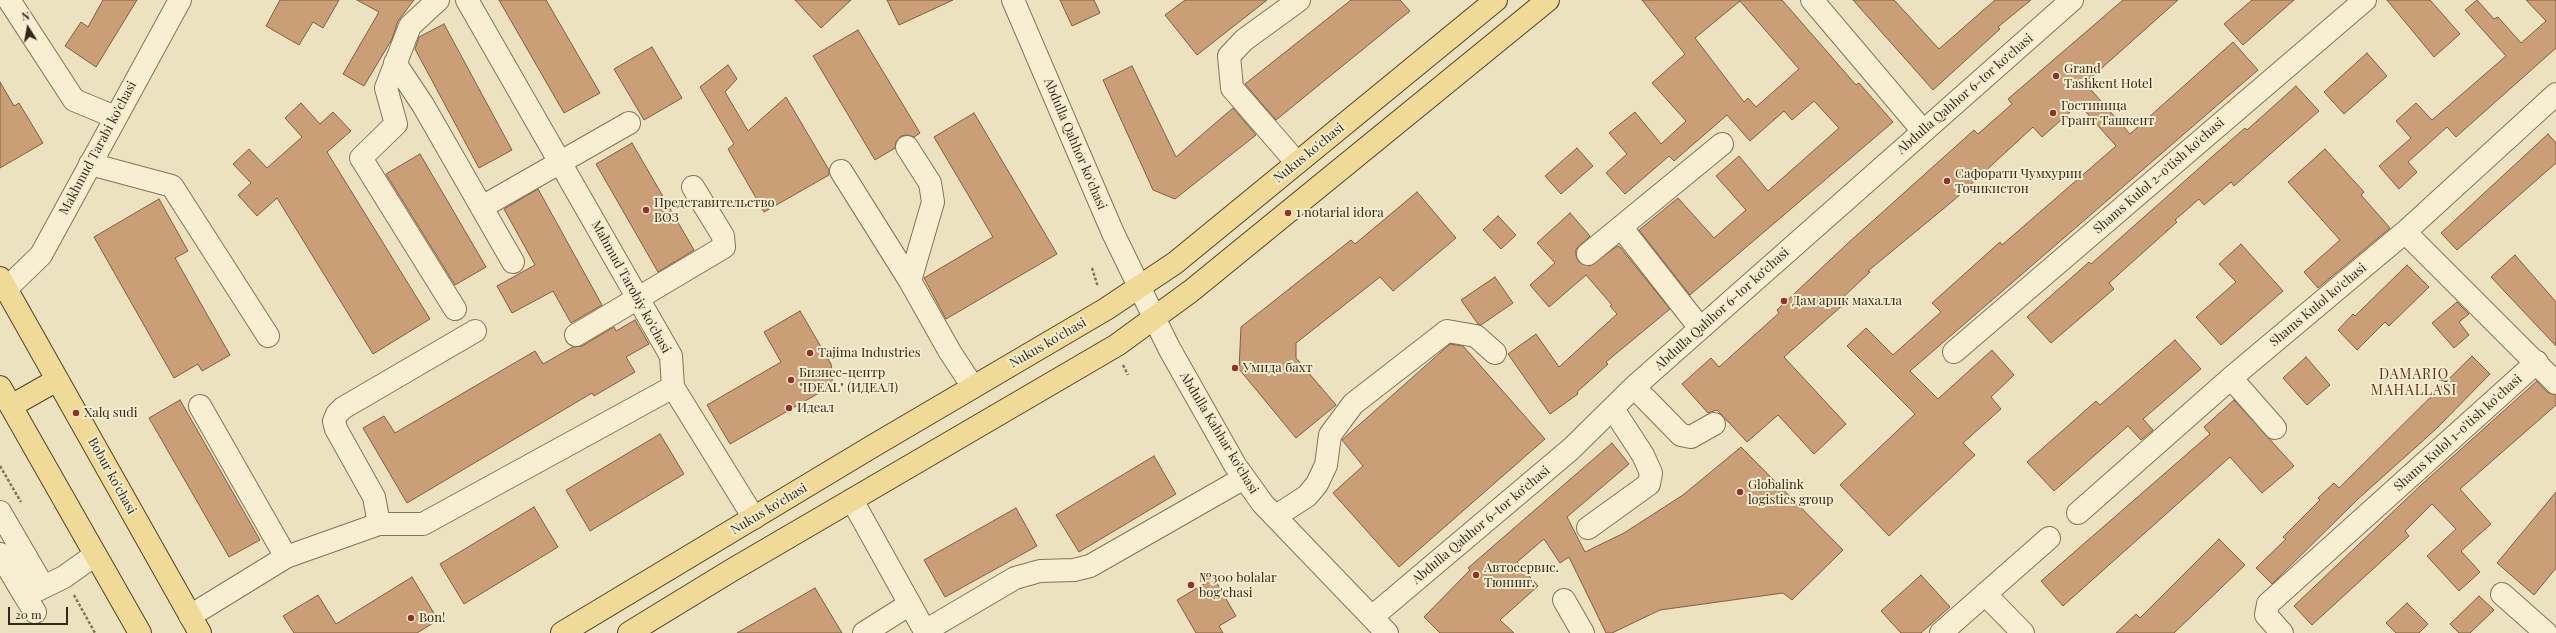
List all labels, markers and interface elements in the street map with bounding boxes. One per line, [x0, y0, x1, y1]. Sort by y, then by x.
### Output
north arrow [8, 8, 48, 48]
text: N [20, 8, 31, 24]
street label: Abdulla Qahhor 6-tor koʻchasi [1894, 31, 2036, 157]
place label: Grand Tashkent Hotel [2064, 61, 2152, 92]
marker: Grand Tashkent Hotel [2051, 71, 2061, 81]
street label: Abdulla Qahhor ko'chasi [1040, 76, 1110, 212]
street label: Makhmud Tarabi ko'chasi [56, 79, 140, 217]
place label: Гостиница Грант Ташкент [2061, 98, 2155, 129]
marker: Гостиница Грант Ташкент [2048, 108, 2058, 118]
street label: Shams Kulol 2-o'tish ko'chasi [2090, 115, 2228, 237]
street label: Nukus ko'chasi [1271, 120, 1347, 186]
place label: Сафорати Чумхурии Точикистон [1955, 166, 2082, 197]
marker: Сафорати Чумхурии Точикистон [1942, 176, 1952, 186]
place label: Представительство ВОЗ [654, 195, 775, 226]
marker: Представительство ВОЗ [641, 205, 651, 215]
place label: 1 notarial idora [1296, 205, 1384, 221]
marker: 1 notarial idora [1283, 208, 1293, 218]
street label: Mahmud Tarobiy ko'chasi [588, 218, 674, 356]
street label: Abdulla Qahhor 6-tor koʻchasi [1652, 245, 1792, 373]
street label: Shams Kulol ko'chasi [2267, 260, 2369, 350]
place label: Дам арик махалла [1792, 293, 1902, 309]
marker: Дам арик махалла [1779, 296, 1789, 306]
street label: Nukus ko'chasi [1007, 315, 1089, 371]
place label: Tajima Industries [818, 345, 921, 361]
marker: Tajima Industries [805, 348, 815, 358]
place label: Умида бахт [1243, 360, 1313, 376]
marker: Умида бахт [1230, 363, 1240, 373]
place label: Бизнес-центр "IDEAL" (ИДЕАЛ) [799, 365, 898, 396]
district label: DAMARIQ MAHALLASI [2371, 367, 2457, 400]
street label: Abdulla Kahhar ko'chasi [1176, 369, 1262, 497]
street label: Shams Kulol 1-o'tish ko'chasi [2391, 371, 2525, 495]
marker: Бизнес-центр "IDEAL" (ИДЕАЛ) [786, 375, 796, 385]
place label: Идеал [797, 400, 834, 416]
marker: Идеал [784, 403, 794, 413]
place label: Xalq sudi [84, 405, 138, 421]
marker: Xalq sudi [71, 408, 81, 418]
street label: Bobur ko'chasi [85, 435, 139, 517]
street label: Abdulla Qahhor 6-tor koʻchasi [1409, 463, 1553, 587]
place label: Globalink logistics group [1748, 477, 1834, 508]
street label: Nukus ko'chasi [728, 480, 810, 538]
marker: Globalink logistics group [1735, 487, 1745, 497]
place label: Автосервис. Тюнинг. [1484, 560, 1559, 591]
place label: №300 bolalar bog'chasi [1199, 570, 1277, 601]
marker: Автосервис. Тюнинг. [1471, 570, 1481, 580]
marker: №300 bolalar bog'chasi [1186, 580, 1196, 590]
scale bar [10, 599, 70, 625]
text: 20 m [15, 606, 42, 622]
place label: Bon! [419, 610, 445, 626]
marker: Bon! [406, 613, 416, 623]

